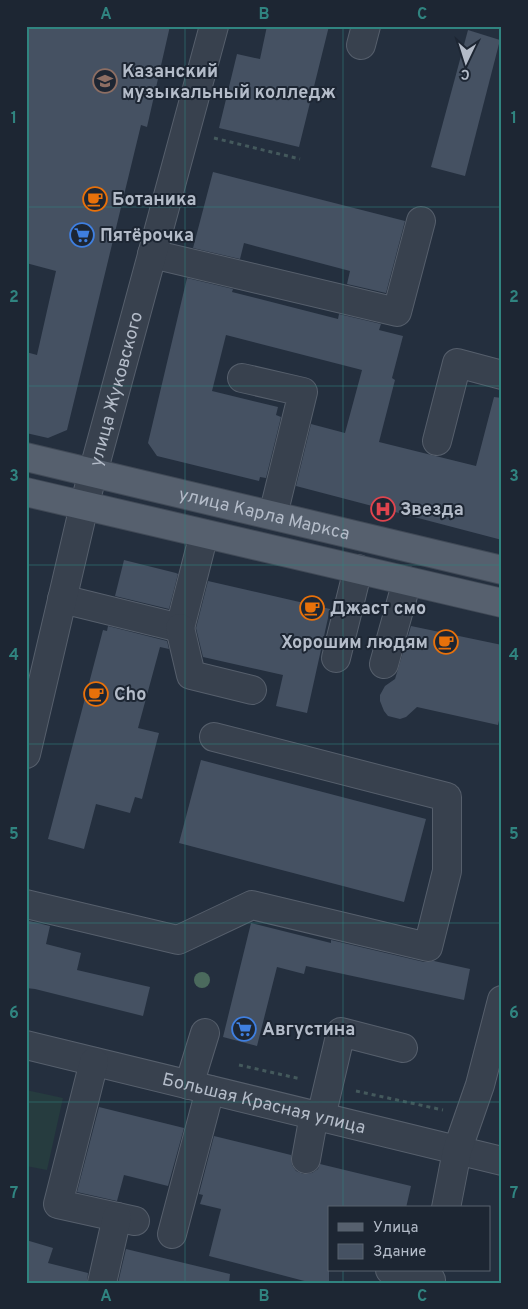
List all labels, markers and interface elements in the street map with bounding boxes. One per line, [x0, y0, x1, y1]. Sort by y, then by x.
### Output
text: A [100, 5, 112, 25]
text: B [258, 5, 270, 25]
text: C [417, 5, 427, 25]
north arrow [440, 38, 490, 88]
place label: Казанский музыкальный колледж [122, 61, 336, 105]
text: С [460, 65, 470, 82]
school or university icon: Казанский музыкальный колледж [92, 68, 118, 94]
text: 1 [11, 109, 17, 129]
text: 1 [511, 109, 517, 129]
cafe icon: Ботаника [82, 186, 108, 212]
place label: Ботаника [112, 189, 196, 212]
supermarket icon: Пятёрочка [69, 222, 95, 248]
place label: Пятёрочка [100, 225, 194, 248]
text: 2 [9, 288, 19, 308]
text: 2 [509, 288, 519, 308]
street label: улица Жуковского [85, 309, 149, 469]
text: 3 [9, 467, 19, 487]
text: 3 [509, 467, 519, 487]
street label: улица Карла Маркса [176, 484, 352, 546]
hospital icon: Звезда [370, 496, 396, 522]
place label: Звезда [400, 499, 464, 522]
cafe icon: Джаст смо [299, 595, 325, 621]
place label: Джаст смо [330, 598, 426, 621]
cafe icon: Хорошим людям [433, 629, 459, 655]
place label: Хорошим людям [281, 632, 428, 655]
text: 4 [9, 646, 19, 666]
text: 4 [509, 646, 519, 666]
cafe icon: Cho [83, 681, 109, 707]
place label: Cho [114, 684, 146, 707]
text: 5 [9, 825, 19, 845]
text: 5 [509, 825, 519, 845]
text: 6 [9, 1004, 19, 1024]
text: 6 [509, 1004, 519, 1024]
supermarket icon: Августина [231, 1016, 257, 1042]
place label: Августина [262, 1019, 355, 1042]
street label: Большая Красная улица [160, 1069, 368, 1140]
text: 7 [10, 1184, 18, 1204]
text: 7 [510, 1184, 518, 1204]
legend [328, 1206, 490, 1272]
text: Улица [373, 1219, 418, 1238]
text: Здание [373, 1243, 426, 1262]
text: A [100, 1287, 112, 1307]
text: B [258, 1287, 270, 1307]
text: C [417, 1287, 427, 1307]

